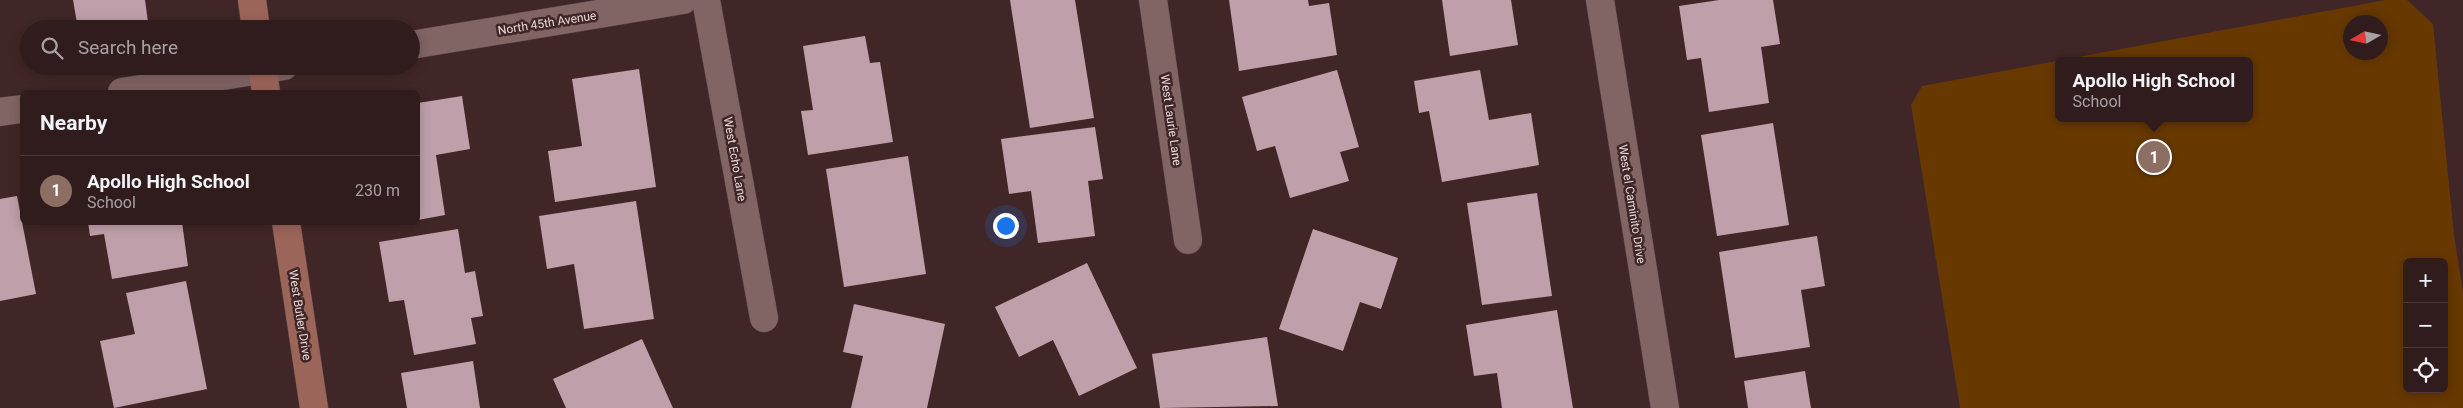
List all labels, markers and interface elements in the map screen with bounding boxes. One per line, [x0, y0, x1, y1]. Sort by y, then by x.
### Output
street label: North 45th Avenue [497, 8, 597, 38]
north arrow [2343, 15, 2388, 60]
search box [20, 20, 420, 75]
icon: search [38, 34, 66, 62]
text: Search here [78, 36, 178, 59]
popup [2055, 57, 2253, 122]
text: Apollo High School [2073, 69, 2235, 92]
street label: West Laurie Lane [1158, 74, 1184, 166]
text: School [2073, 92, 2121, 111]
text: Nearby [40, 111, 107, 135]
street label: West Echo Lane [721, 116, 749, 202]
pin: 1 [2138, 138, 2170, 176]
street label: West el Caminito Drive [1616, 144, 1648, 264]
text: Apollo High School [87, 170, 250, 193]
text: 1 [51, 181, 61, 200]
text: 230 m [355, 181, 400, 200]
text: School [87, 193, 136, 212]
your location [993, 213, 1019, 239]
map controls [2403, 258, 2448, 393]
button: + [2403, 258, 2448, 303]
street label: West Butler Drive [286, 269, 314, 361]
button: − [2403, 303, 2448, 348]
button: locate [2403, 348, 2448, 393]

